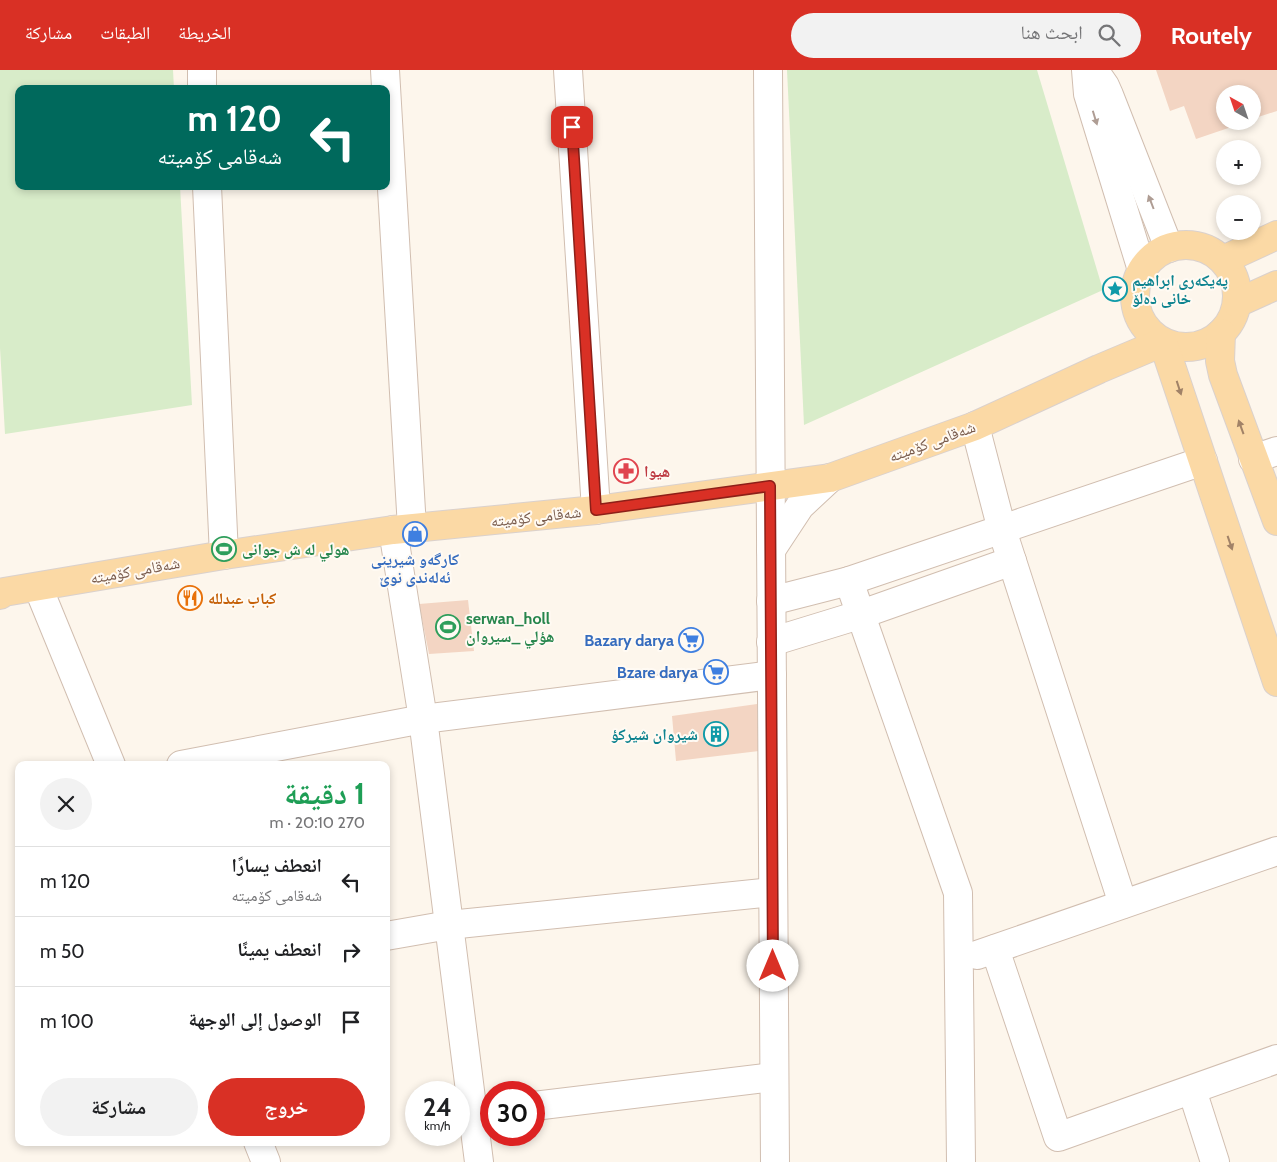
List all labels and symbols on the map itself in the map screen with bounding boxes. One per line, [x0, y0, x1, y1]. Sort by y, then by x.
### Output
north arrow [1216, 85, 1261, 130]
pin [551, 106, 593, 148]
one-way arrow [1091, 110, 1099, 125]
one-way arrow [1147, 195, 1154, 210]
place label: پەیکەری ابراهیم خانی دەلۆ [1132, 271, 1228, 308]
place icon: پەیکەری ابراهیم خانی دەلۆ [1102, 276, 1128, 302]
one-way arrow [1176, 381, 1183, 396]
street label: شەقامی کۆمیتە [886, 417, 978, 467]
one-way arrow [1237, 419, 1244, 434]
pharmacy icon: هیوا [613, 458, 639, 484]
place label: هیوا [644, 462, 670, 481]
street label: شەقامی کۆمیتە [490, 502, 582, 532]
shop icon: کارگەو شیرینی ئەلەندی نوێ [402, 521, 428, 547]
one-way arrow [1227, 535, 1235, 550]
sports icon: هولي له ش جوانى [211, 536, 237, 562]
place label: هولي له ش جوانى [242, 540, 349, 562]
place label: کارگەو شیرینی ئەلەندی نوێ [371, 550, 459, 587]
street label: شەقامی کۆمیتە [89, 553, 182, 589]
restaurant icon: كباب عبدلله [177, 585, 203, 611]
place label: كباب عبدلله [208, 589, 276, 608]
place label: serwan_holl هؤلي _سيروان [466, 609, 555, 649]
sports icon: serwan_holl هؤلي _سيروان [435, 614, 461, 640]
supermarket icon: Bazary darya [678, 627, 704, 653]
place label: Bazary darya [584, 631, 674, 650]
supermarket icon: Bzare darya [703, 659, 729, 685]
place label: Bzare darya [617, 663, 698, 682]
building icon: شيروان شيركؤ [703, 721, 729, 747]
place label: شيروان شيركؤ [611, 725, 698, 744]
position arrow [746, 939, 798, 991]
speed limit sign: 30 [480, 1081, 545, 1146]

